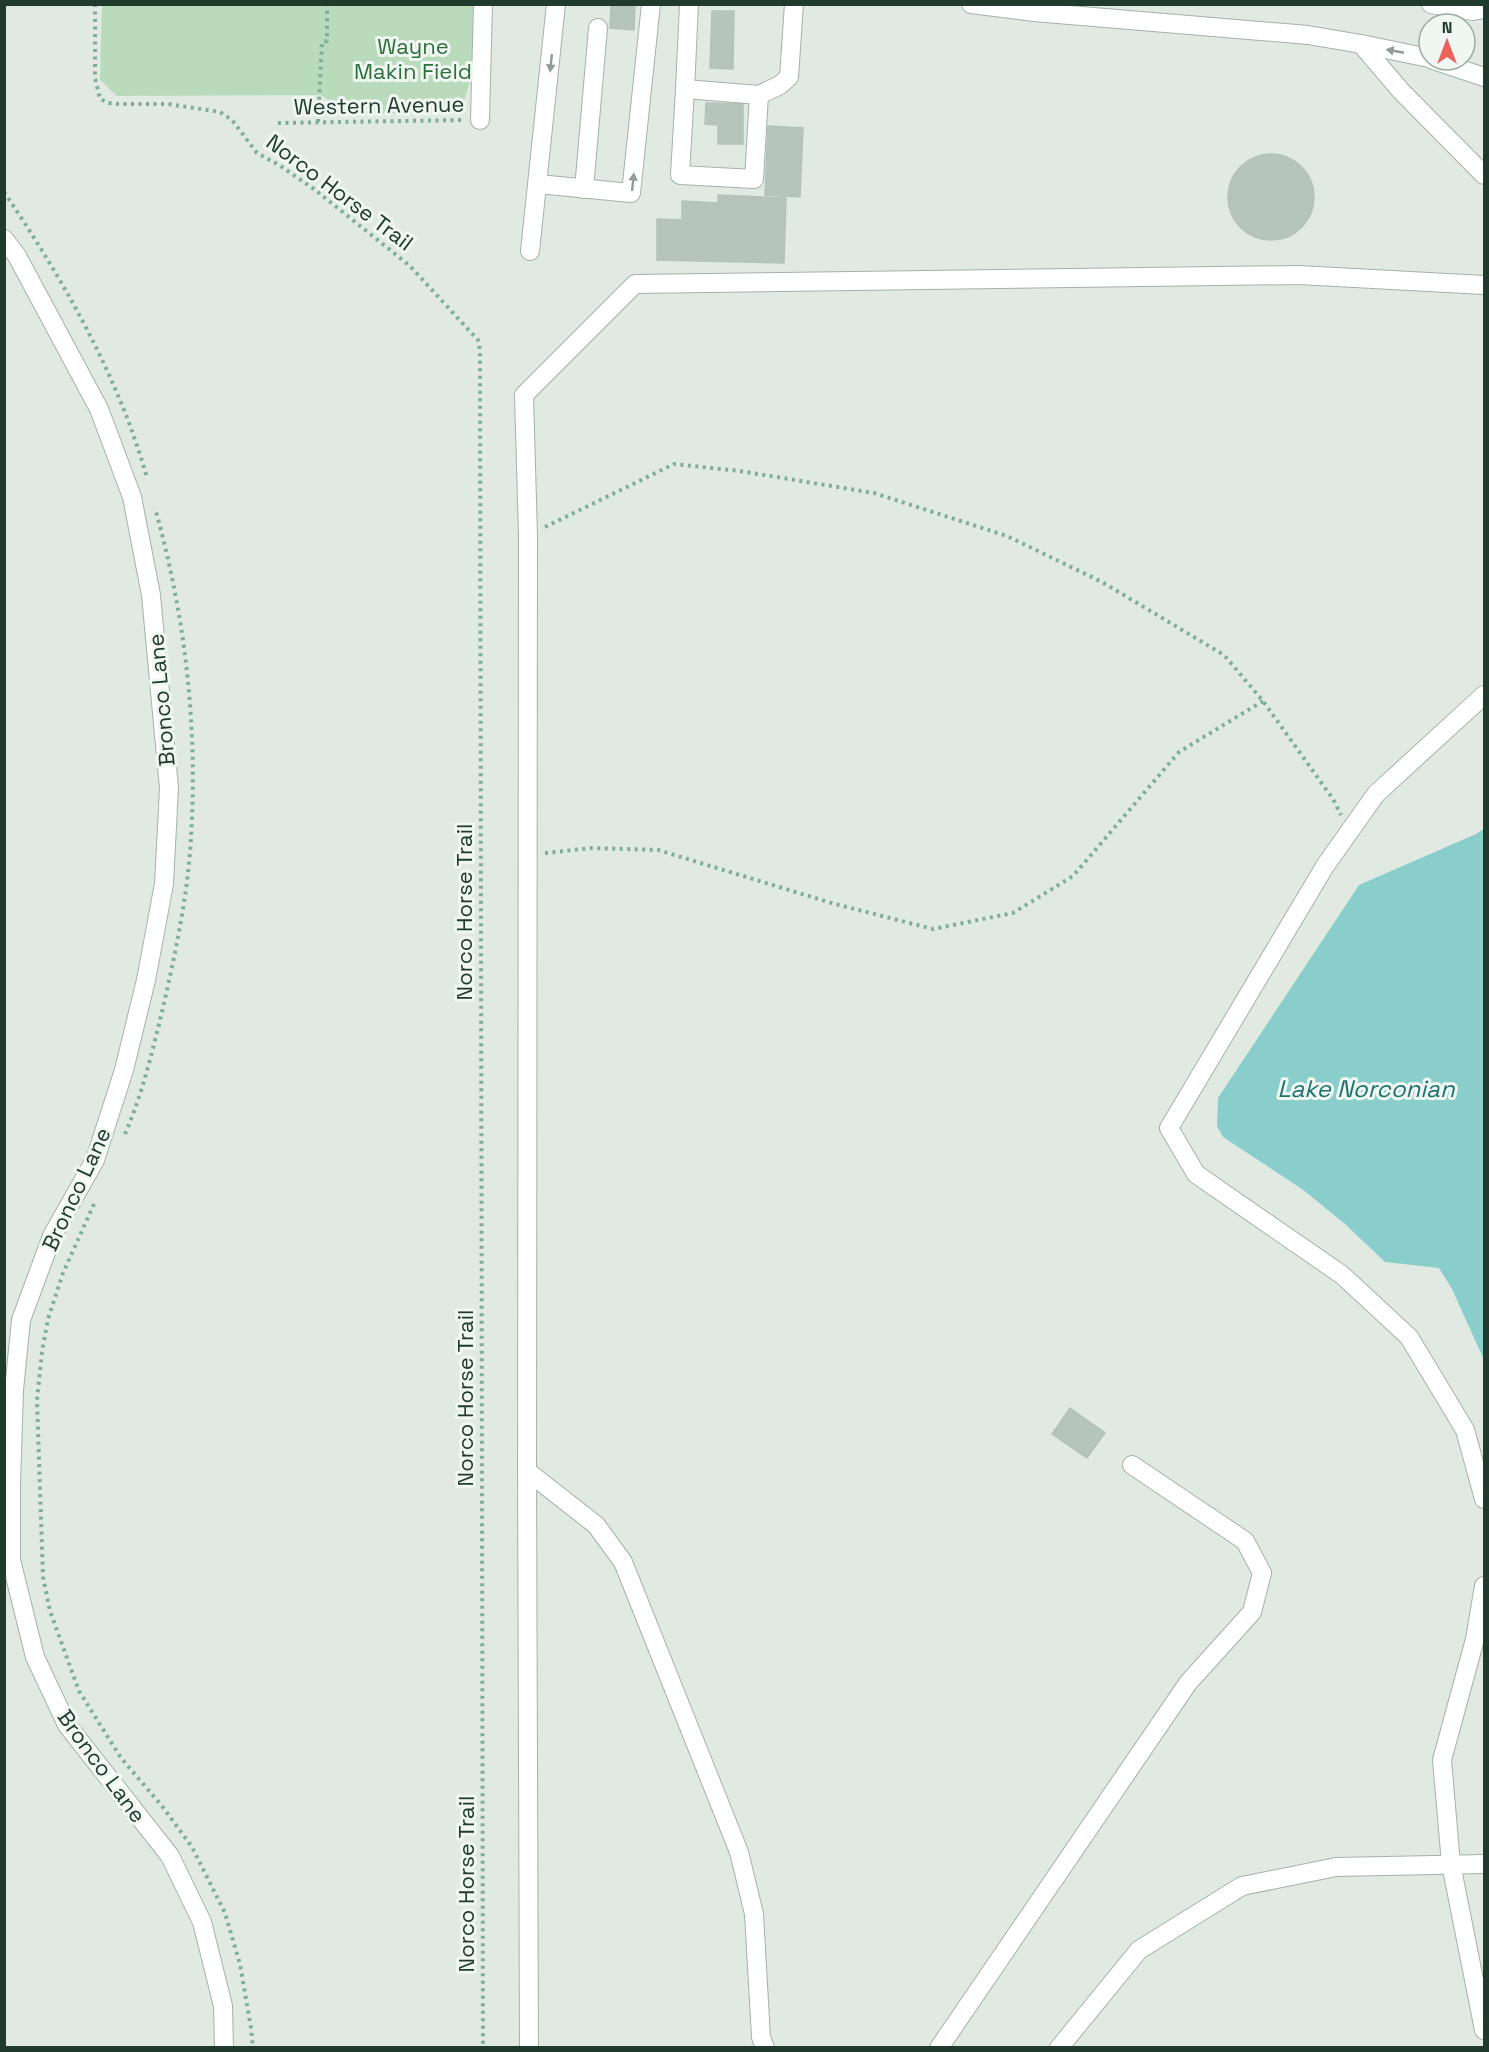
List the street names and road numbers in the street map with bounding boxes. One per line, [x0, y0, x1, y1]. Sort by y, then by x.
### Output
street label: Western Avenue [293, 90, 465, 120]
street label: Norco Horse Trail [261, 128, 419, 256]
street label: Bronco Lane [141, 632, 181, 768]
street label: Norco Horse Trail [450, 824, 478, 1000]
street label: Bronco Lane [35, 1123, 117, 1255]
street label: Norco Horse Trail [451, 1310, 479, 1486]
street label: Bronco Lane [52, 1704, 152, 1828]
street label: Norco Horse Trail [452, 1796, 480, 1972]

